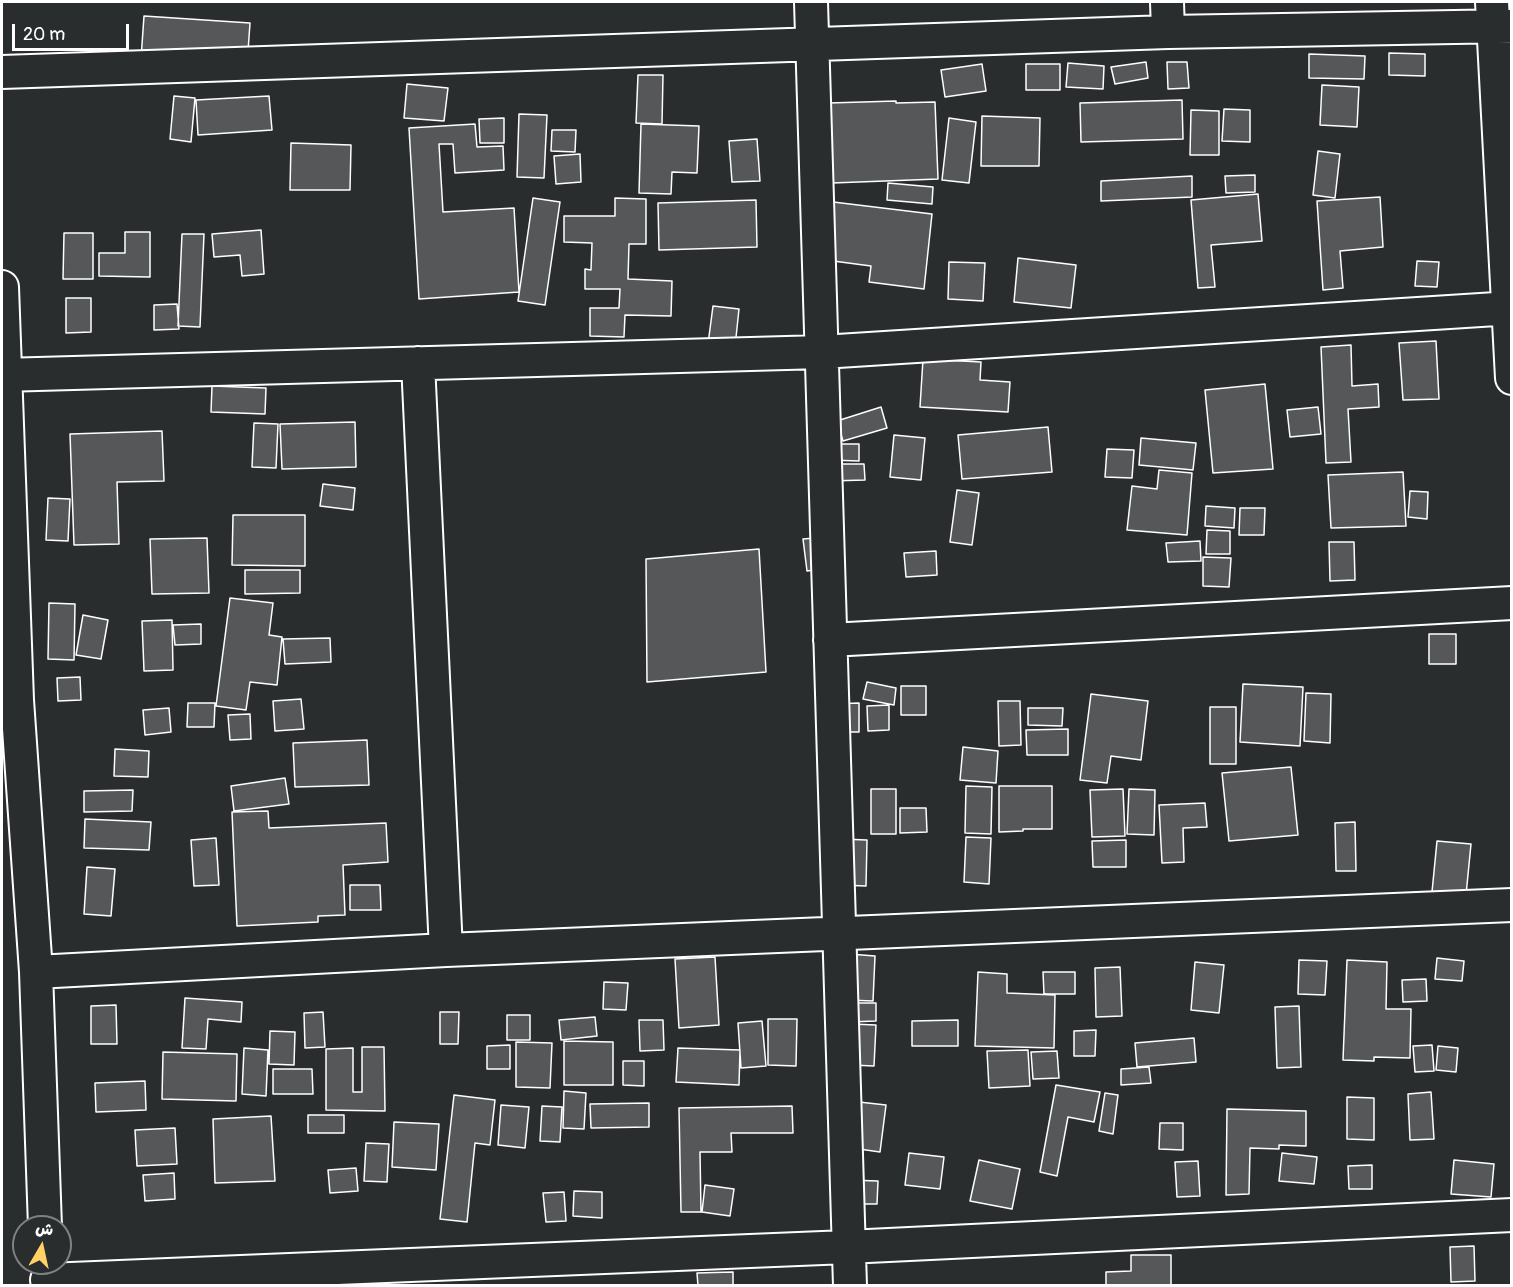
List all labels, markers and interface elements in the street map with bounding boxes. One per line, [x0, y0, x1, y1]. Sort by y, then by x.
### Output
scale bar [15, 12, 132, 50]
text: 20 m [23, 23, 65, 46]
north arrow [12, 1215, 72, 1275]
text: ش [34, 1218, 55, 1240]

